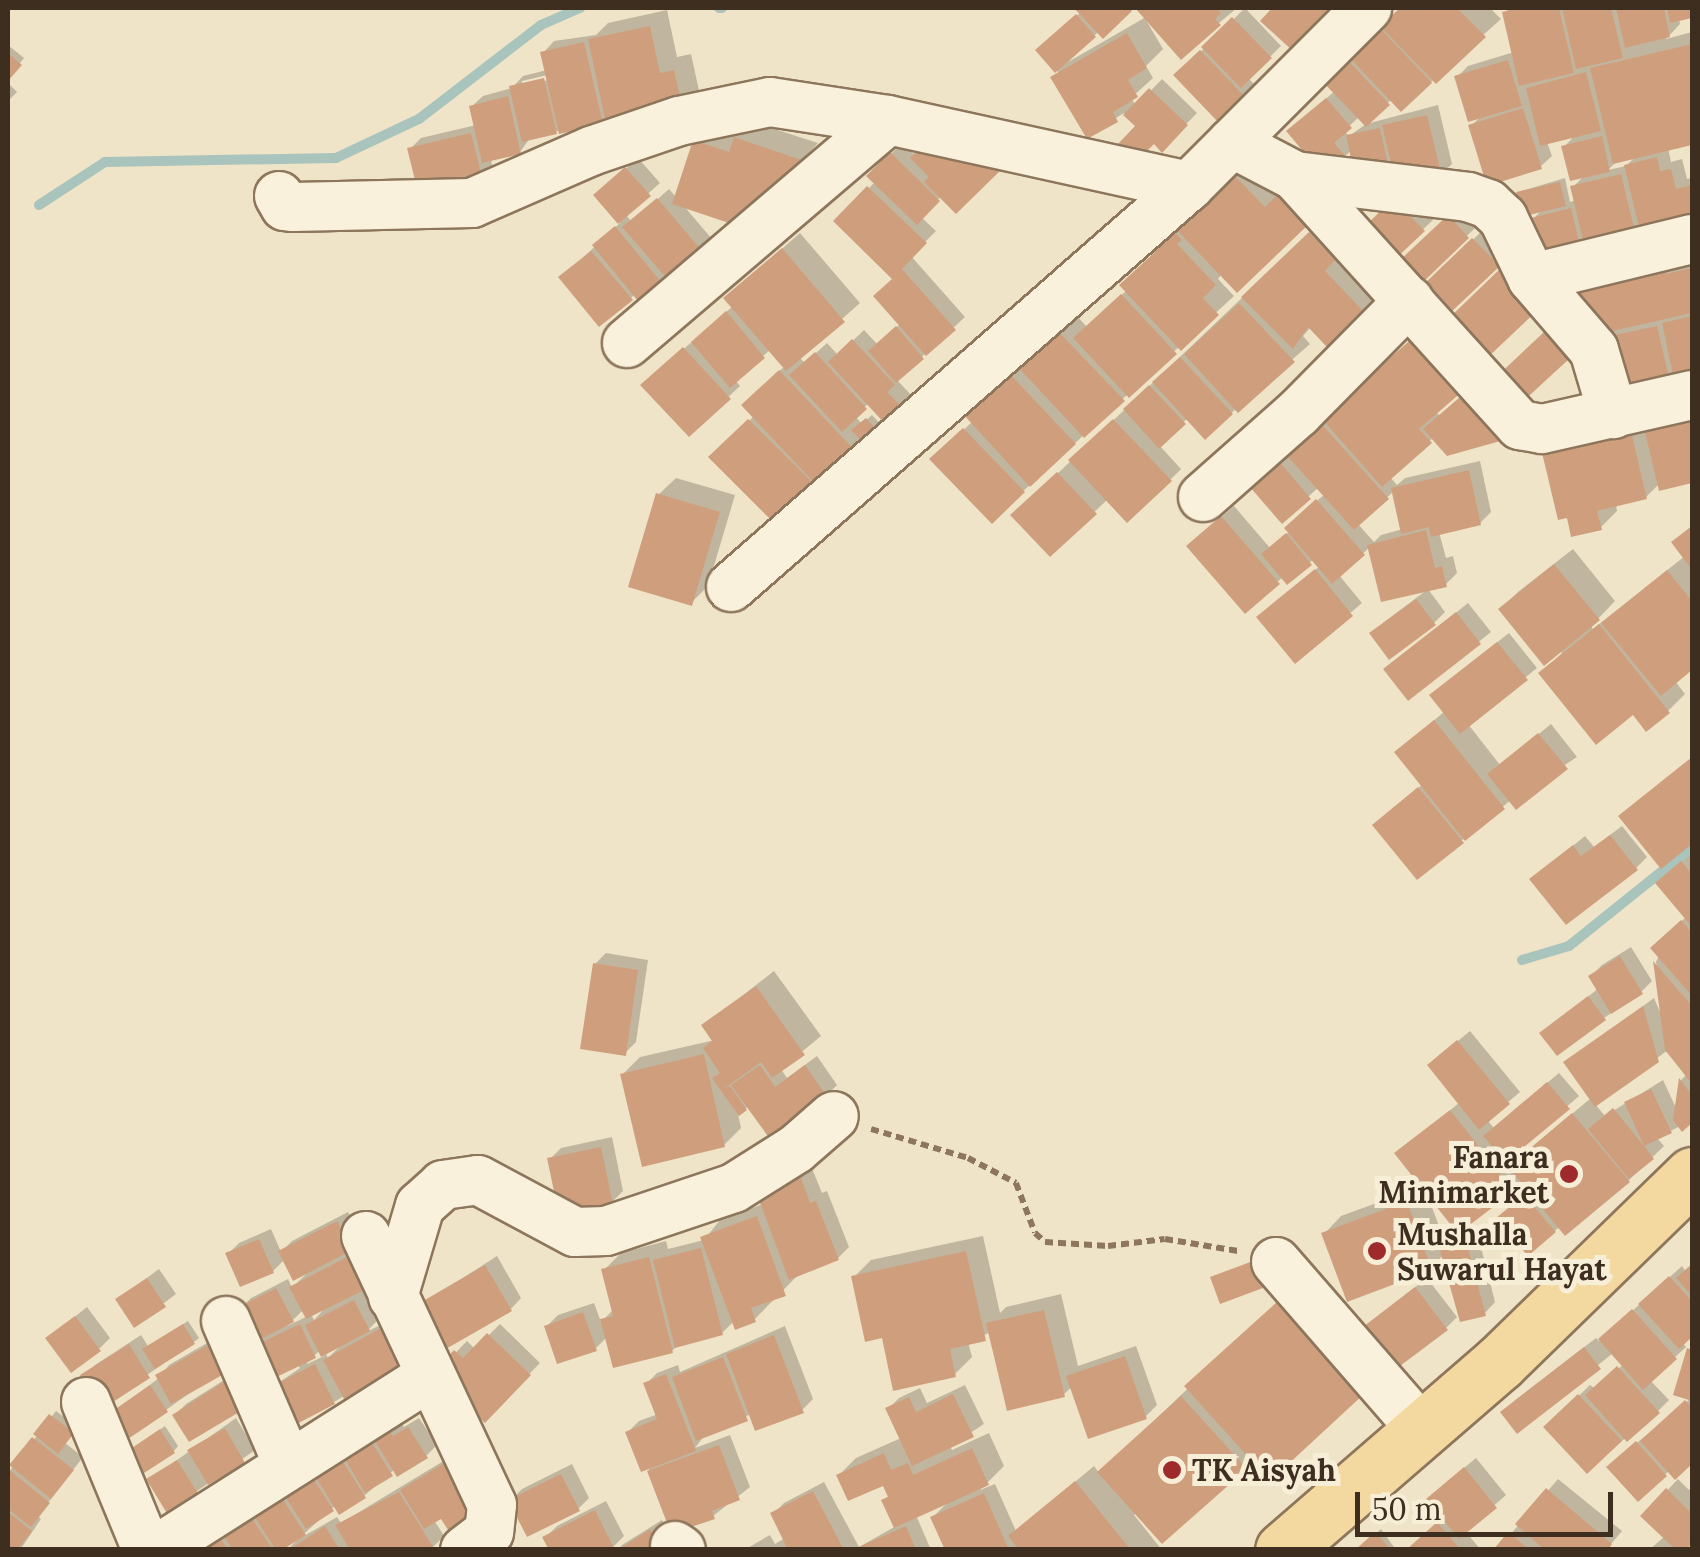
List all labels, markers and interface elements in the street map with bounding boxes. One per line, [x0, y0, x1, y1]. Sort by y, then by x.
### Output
place label: Fanara Minimarket [1378, 1139, 1549, 1210]
marker: Fanara Minimarket [1558, 1163, 1580, 1185]
place label: Mushalla Suwarul Hayat [1397, 1216, 1607, 1286]
marker: Mushalla Suwarul Hayat [1366, 1240, 1388, 1262]
place label: TK Aisyah [1192, 1452, 1336, 1488]
marker: TK Aisyah [1161, 1459, 1183, 1481]
scale bar [1360, 1472, 1618, 1534]
text: 50 m [1372, 1490, 1442, 1528]

